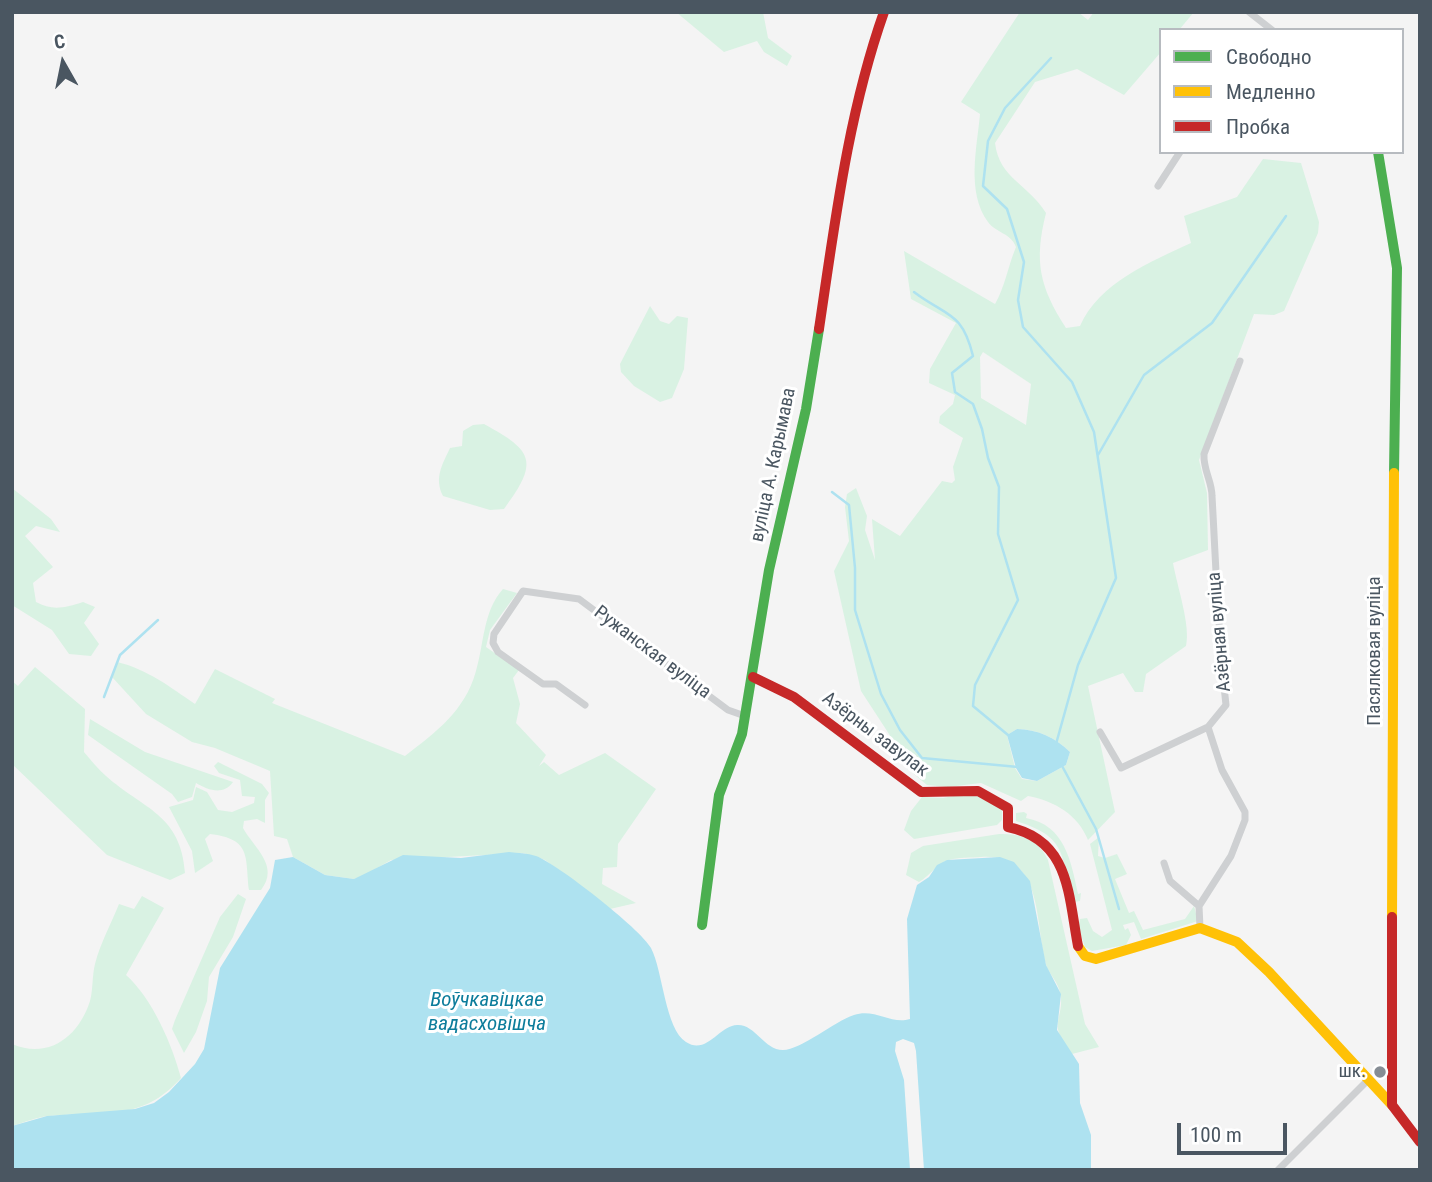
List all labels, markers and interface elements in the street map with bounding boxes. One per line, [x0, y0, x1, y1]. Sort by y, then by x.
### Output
north arrow [28, 28, 98, 98]
legend [1159, 28, 1404, 154]
text: С [52, 30, 67, 54]
text: Свободно [1226, 45, 1312, 69]
text: Медленно [1226, 80, 1315, 104]
text: Пробка [1226, 115, 1290, 139]
street label: вуліца А. Карымава [747, 386, 801, 544]
street label: Азёрная вуліца [1203, 571, 1237, 693]
street label: Пасялковая вуліца [1364, 576, 1386, 726]
street label: Ружанская вуліца [589, 602, 715, 704]
street label: Азёрны завулак [817, 688, 933, 782]
water label: Воўчкавіцкае вадасховішча [428, 988, 546, 1038]
place label: шк. [1338, 1061, 1366, 1083]
marker: шк. [1372, 1064, 1388, 1080]
scale bar [1180, 1108, 1290, 1152]
text: 100 m [1190, 1123, 1242, 1147]

